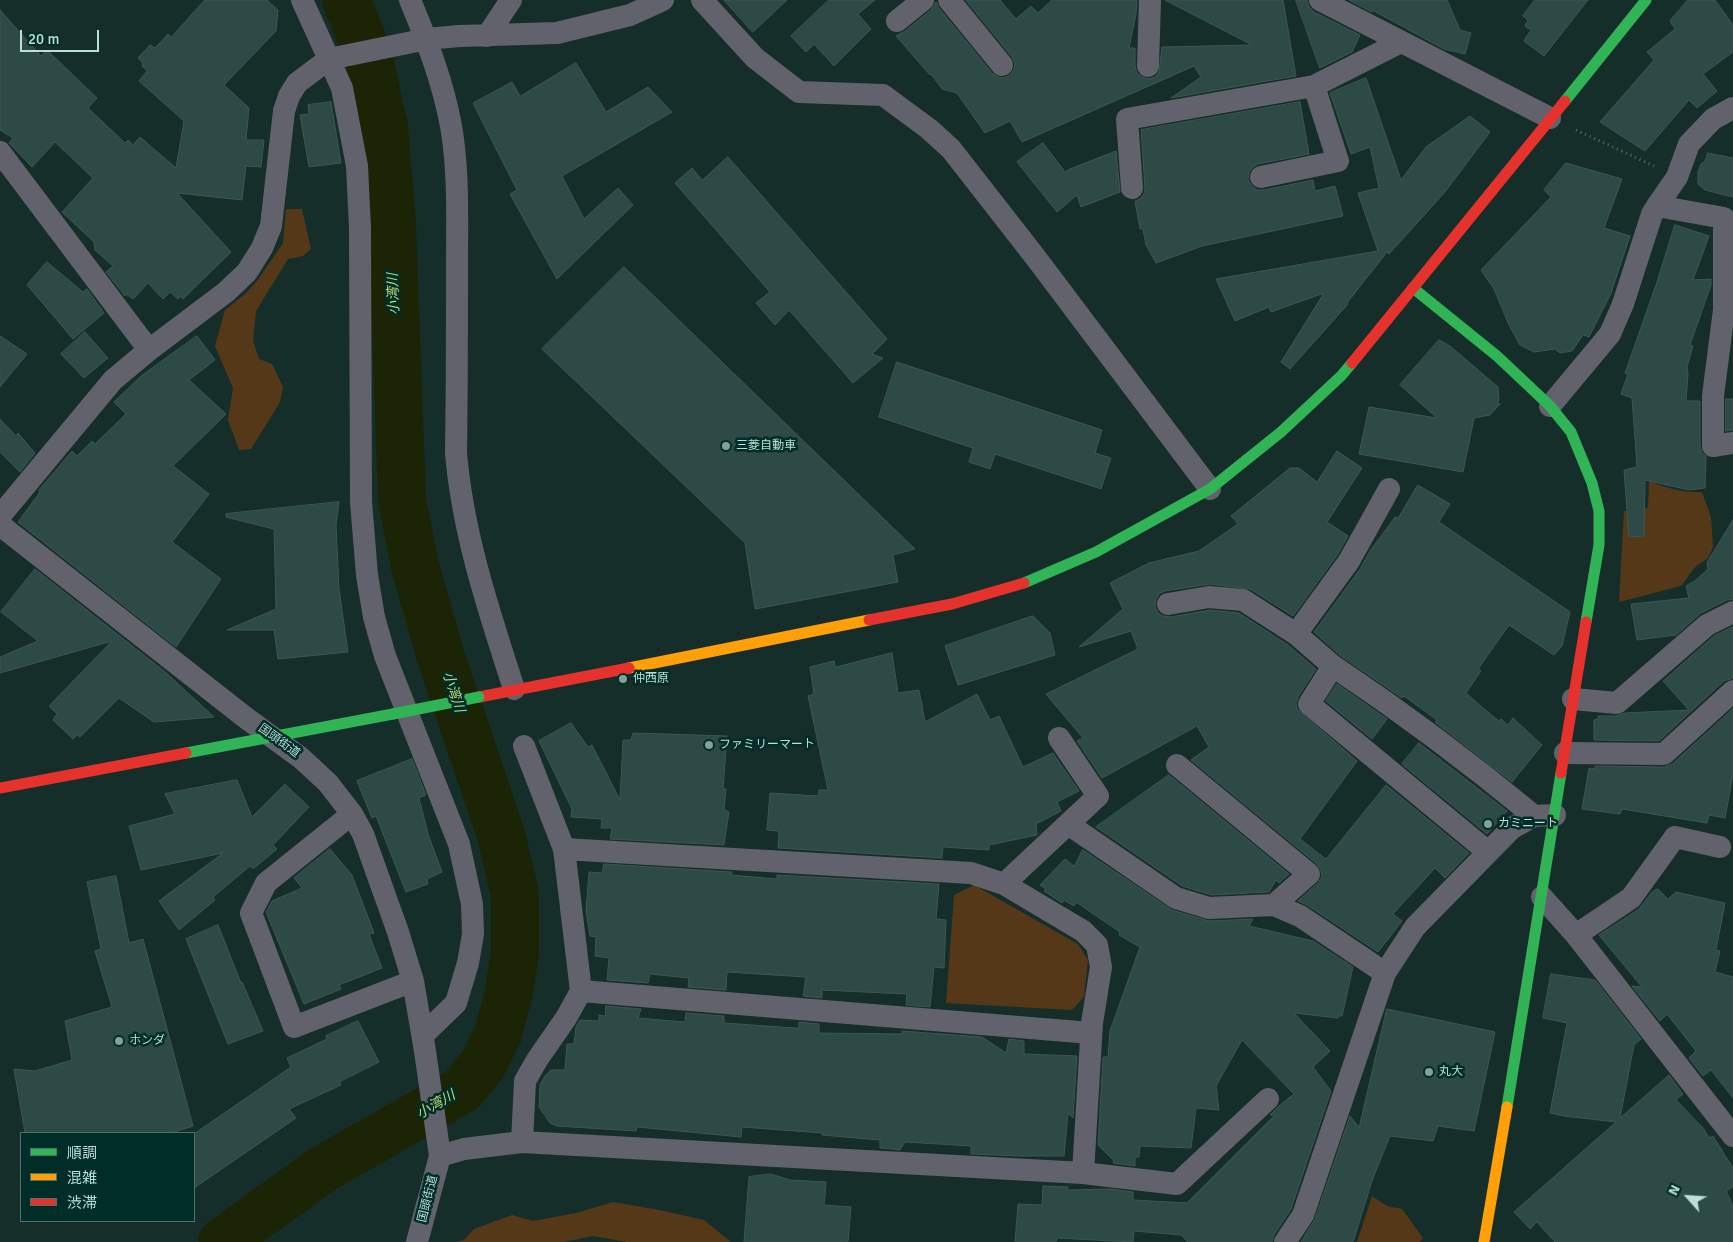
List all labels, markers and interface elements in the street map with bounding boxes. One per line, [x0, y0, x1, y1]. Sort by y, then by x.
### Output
scale bar [22, 20, 101, 52]
text: 20 m [28, 30, 59, 48]
water label: 小湾川 [385, 273, 403, 315]
place label: 三菱自動車 [736, 439, 796, 453]
marker: 三菱自動車 [720, 440, 732, 452]
water label: 小湾川 [439, 669, 467, 715]
place label: 仲西原 [633, 672, 669, 686]
marker: 仲西原 [617, 673, 629, 685]
street label: 国頭街道 [255, 721, 303, 761]
place label: ファミリーマート [719, 738, 815, 752]
marker: ファミリーマート [703, 739, 715, 751]
place label: カミニート [1498, 817, 1558, 831]
marker: カミニート [1482, 818, 1494, 830]
place label: ホンダ [129, 1034, 165, 1048]
marker: ホンダ [113, 1035, 125, 1047]
place label: 丸大 [1439, 1065, 1463, 1079]
marker: 丸大 [1423, 1066, 1435, 1078]
water label: 小湾川 [414, 1087, 458, 1123]
legend [20, 1132, 195, 1222]
text: 順調 [67, 1144, 97, 1162]
text: 混雑 [67, 1169, 97, 1187]
north arrow [1663, 1172, 1713, 1222]
street label: 国頭街道 [415, 1174, 441, 1224]
text: N [1664, 1182, 1684, 1198]
text: 渋滞 [67, 1194, 97, 1212]

